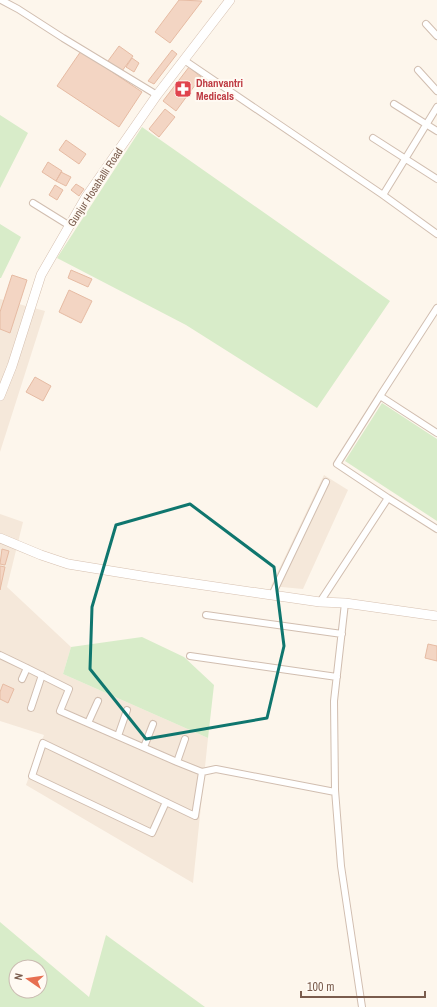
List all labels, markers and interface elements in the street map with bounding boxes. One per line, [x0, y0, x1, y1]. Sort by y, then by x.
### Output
place label: Dhanvantri Medicals [196, 76, 243, 103]
pharmacy icon: Dhanvantri Medicals [173, 79, 193, 99]
street label: Gunjur Hosahalli Road [64, 145, 126, 229]
north arrow [8, 959, 48, 999]
text: N [11, 972, 26, 981]
scale bar [301, 973, 425, 999]
text: 100 m [307, 979, 334, 995]

